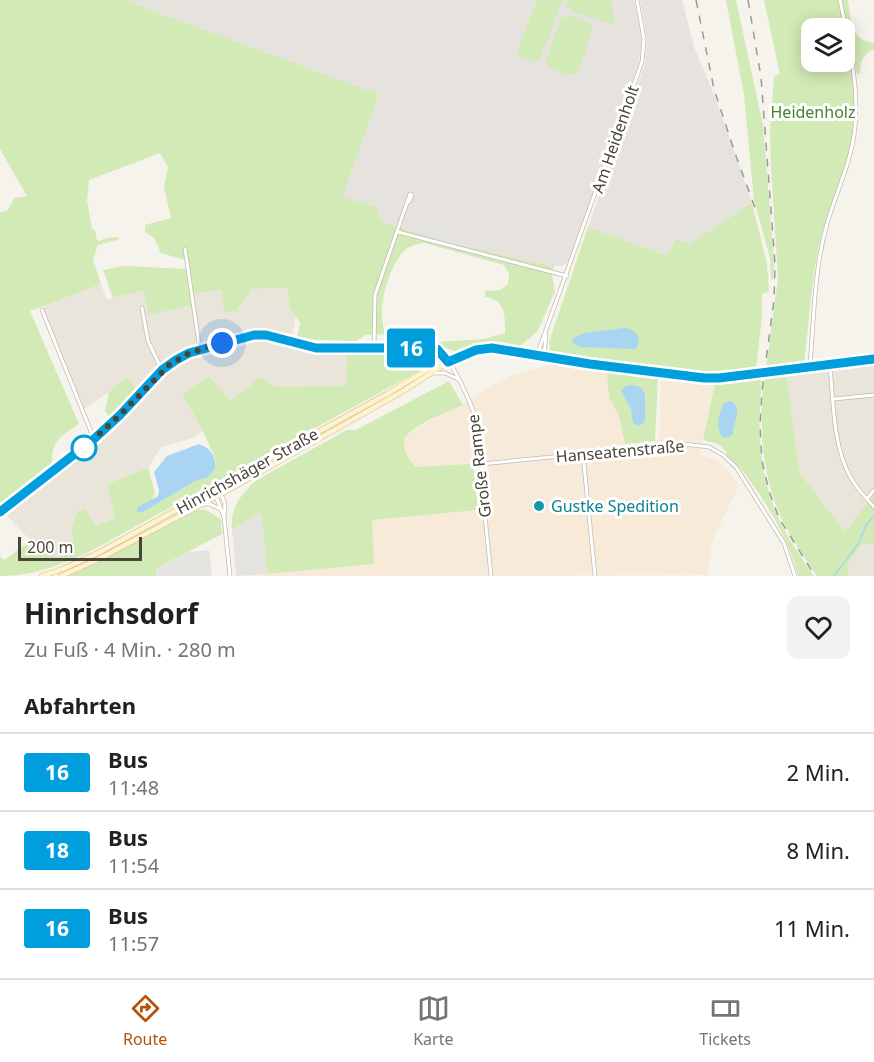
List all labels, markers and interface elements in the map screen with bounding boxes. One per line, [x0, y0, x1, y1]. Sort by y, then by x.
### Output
map controls [801, 18, 855, 72]
button: layers [801, 18, 855, 72]
street label: Am Heidenholt [586, 82, 644, 196]
park label: Heidenholz [771, 101, 855, 123]
your location [207, 328, 237, 358]
line badge: 16 [384, 328, 438, 368]
text: 16 [399, 334, 423, 362]
street label: Große Rampe [462, 413, 496, 519]
street label: Hinrichshäger Straße [172, 423, 322, 519]
street label: Hanseatenstraße [555, 434, 685, 468]
unlabelled marker [71, 435, 97, 461]
place label: Gustke Spedition [551, 495, 679, 517]
marker: Gustke Spedition [532, 499, 546, 513]
scale bar [18, 534, 142, 562]
text: 200 m [27, 536, 74, 558]
text: Hinrichsdorf [24, 594, 198, 632]
button: heart [787, 596, 850, 659]
text: Zu Fuß · 4 Min. · 280 m [24, 636, 236, 663]
text: Abfahrten [24, 690, 136, 720]
text: Bus [108, 744, 148, 774]
text: 2 Min. [787, 757, 850, 787]
text: 16 [45, 758, 69, 786]
text: 11:48 [108, 774, 159, 801]
text: Bus [108, 822, 148, 852]
text: 8 Min. [787, 835, 850, 865]
text: 18 [45, 836, 69, 864]
text: 11:54 [108, 852, 159, 879]
text: Bus [108, 900, 148, 930]
text: 11 Min. [774, 913, 850, 943]
text: 16 [45, 914, 69, 942]
text: 11:57 [108, 930, 159, 957]
tab: Route [123, 992, 167, 1050]
tab: Karte [413, 992, 453, 1050]
tab: Tickets [699, 992, 751, 1050]

